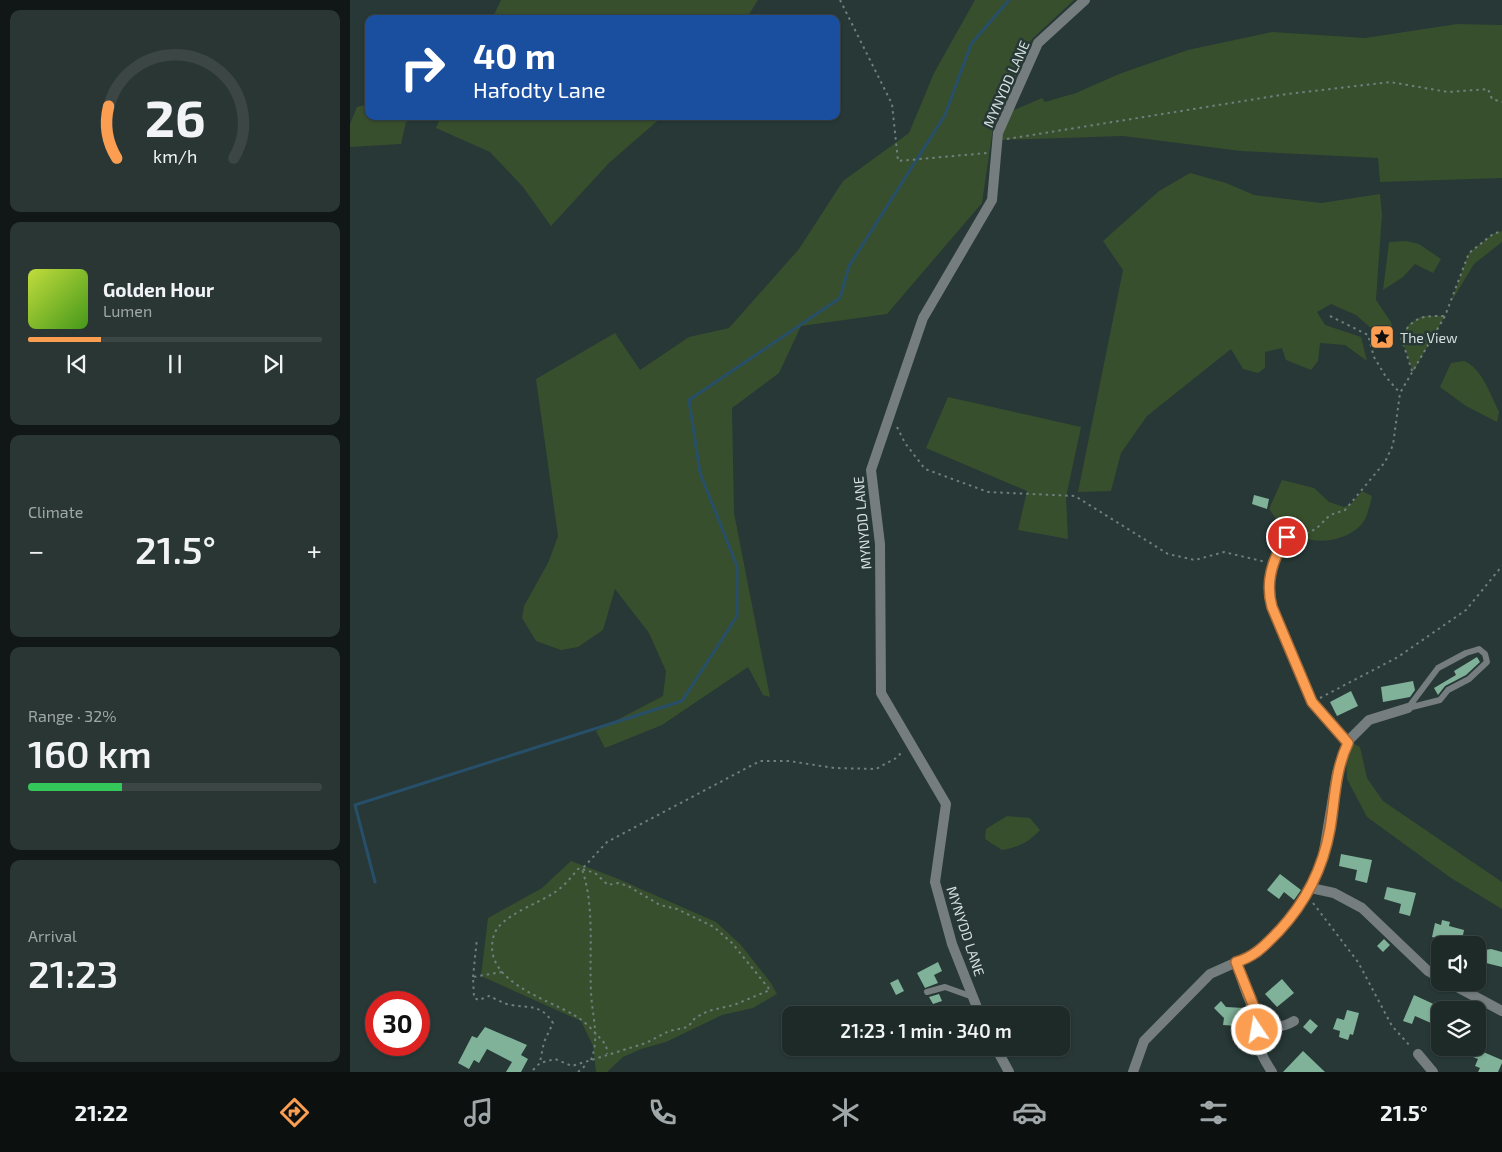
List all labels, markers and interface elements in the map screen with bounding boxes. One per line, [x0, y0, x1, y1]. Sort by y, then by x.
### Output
text: 40 m [473, 34, 556, 76]
icon: right [390, 35, 455, 100]
street label: MYNYDD LANE [979, 38, 1033, 130]
text: Hafodty Lane [473, 76, 606, 102]
text: 26 [145, 85, 205, 147]
text: km/h [153, 145, 197, 167]
text: Golden Hour [103, 278, 214, 301]
text: Lumen [103, 301, 152, 320]
place icon: The View [1369, 324, 1395, 350]
place label: The View [1400, 329, 1458, 346]
icon: previous [63, 350, 91, 378]
icon: pause [161, 350, 189, 378]
icon: next [259, 350, 287, 378]
street label: MYNYDD LANE [849, 476, 875, 570]
text: Climate [28, 502, 83, 521]
pin [1266, 516, 1308, 558]
icon: arrive [1273, 523, 1301, 551]
text: 21.5° [135, 526, 216, 572]
text: − [28, 533, 44, 567]
text: + [307, 533, 322, 567]
text: Range · 32% [28, 706, 117, 725]
text: 160 km [28, 730, 152, 776]
street label: MYNYDD LANE [943, 884, 989, 978]
text: Arrival [28, 926, 77, 945]
map controls [1431, 936, 1486, 1056]
button: sound [1431, 936, 1486, 991]
text: 21:23 [28, 950, 118, 996]
speed limit sign: 30 [365, 991, 430, 1056]
button: layers [1431, 1001, 1486, 1056]
position arrow [1230, 1003, 1282, 1055]
text: 21:23 · 1 min · 340 m [840, 1019, 1012, 1042]
icon: directions [277, 1095, 312, 1130]
icon: music [461, 1095, 496, 1130]
icon: phone [645, 1095, 680, 1130]
icon: climate [828, 1095, 863, 1130]
icon: car [1012, 1095, 1047, 1130]
icon: filters [1196, 1095, 1231, 1130]
text: 21:22 [74, 1099, 128, 1125]
text: 21.5° [1380, 1099, 1427, 1125]

